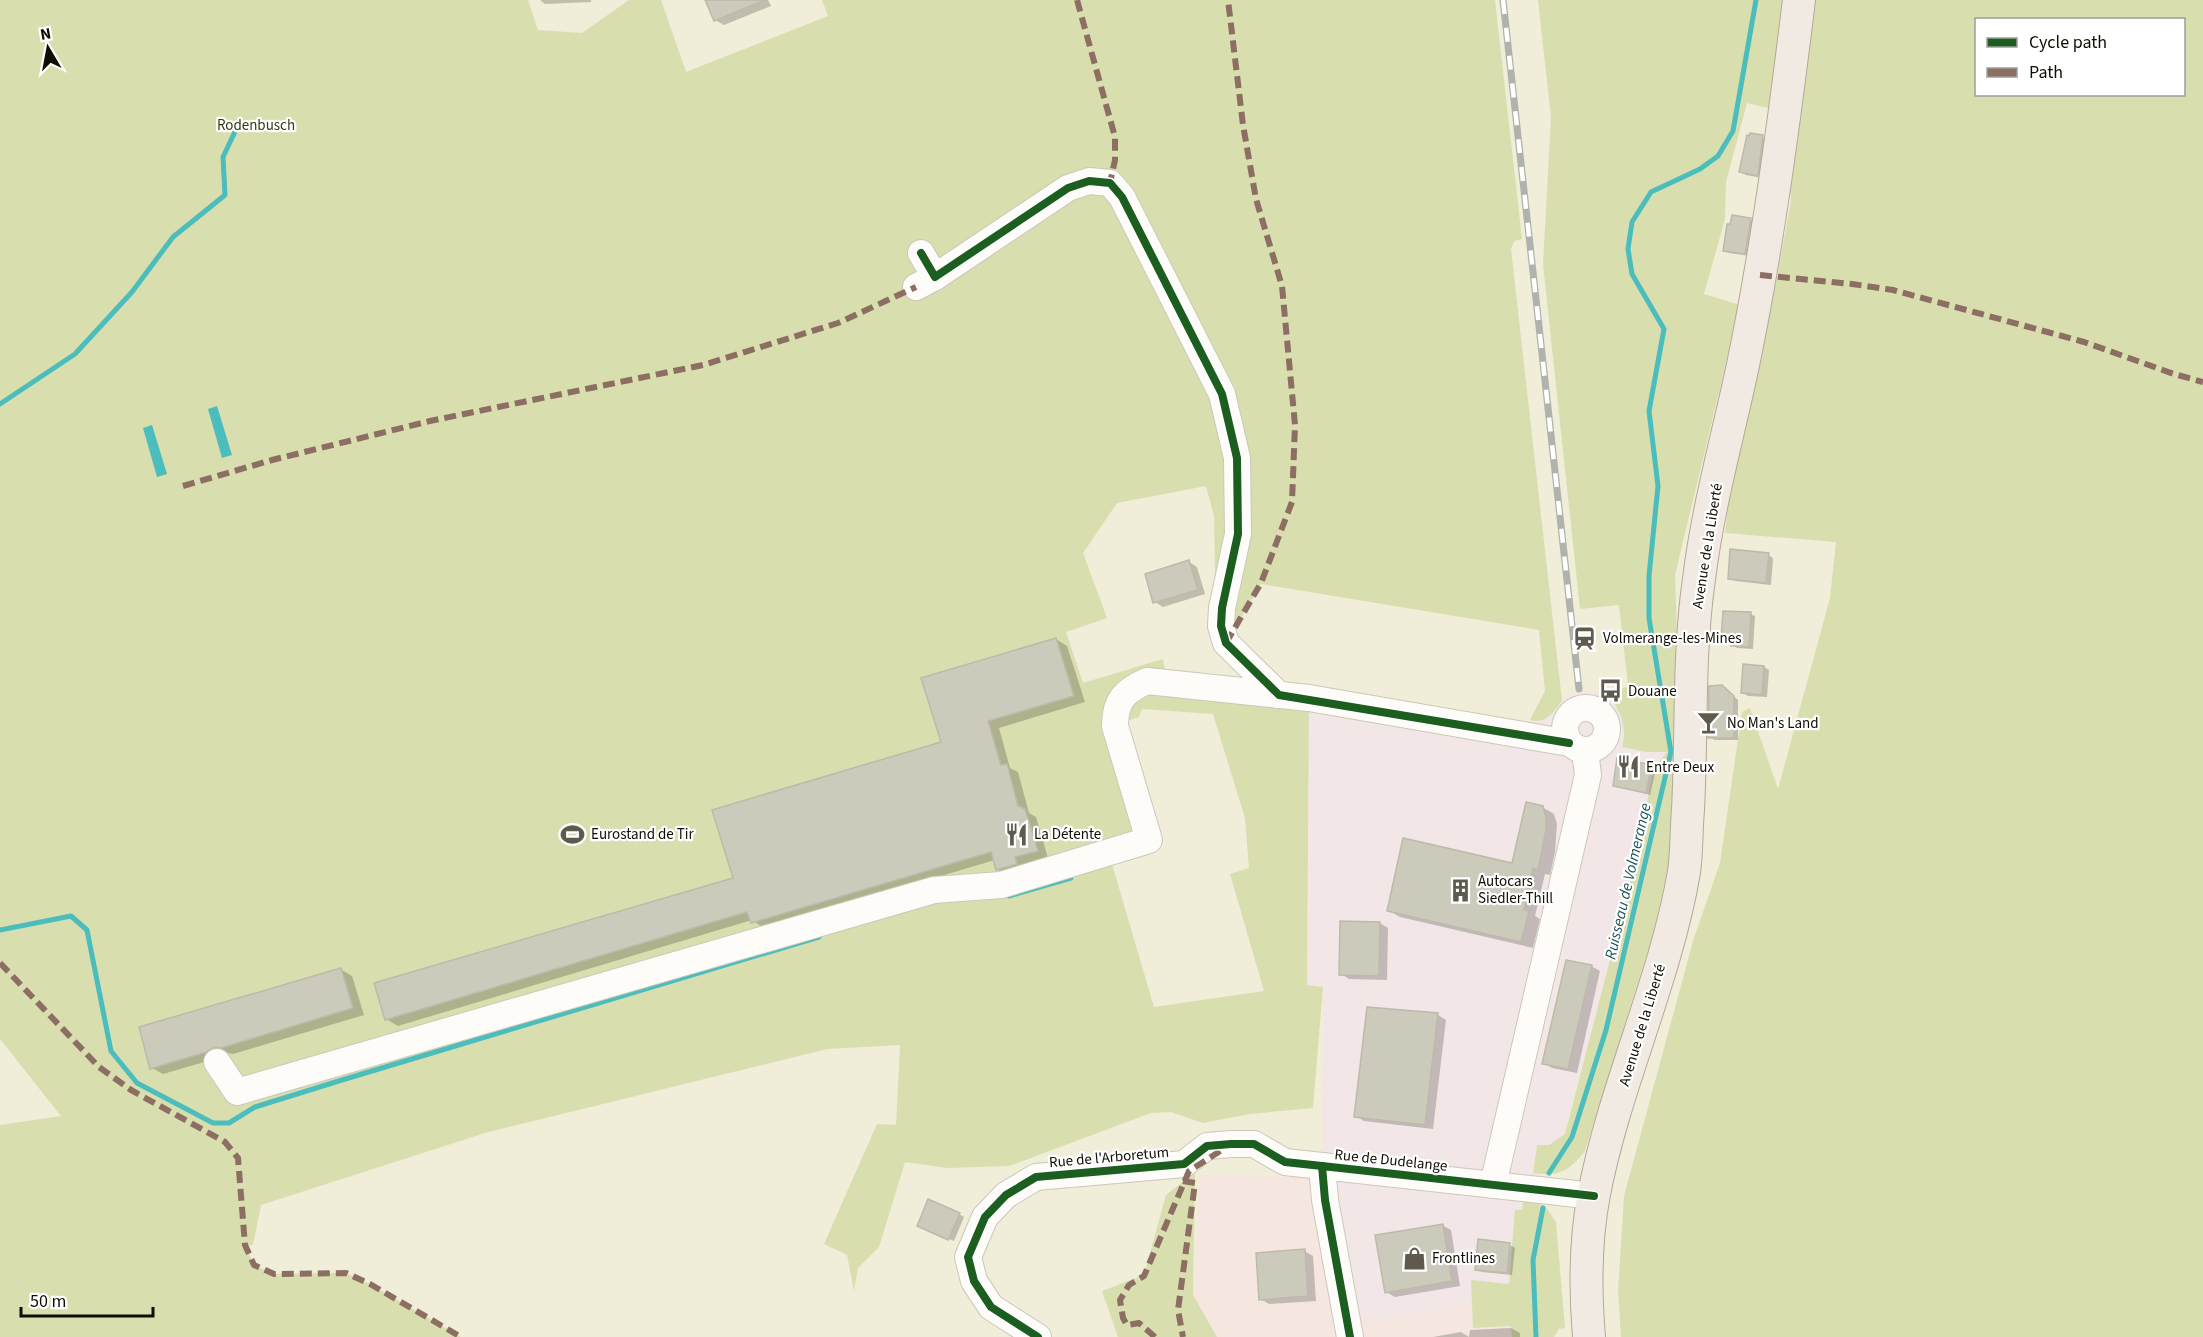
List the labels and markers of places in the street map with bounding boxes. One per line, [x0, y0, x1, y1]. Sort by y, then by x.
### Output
station icon: Volmerange-les-Mines [1572, 625, 1598, 651]
place label: Volmerange-les-Mines [1603, 628, 1741, 649]
bus stop icon: Douane [1597, 678, 1623, 704]
place label: Douane [1628, 681, 1677, 702]
bar icon: No Man's Land [1696, 710, 1722, 736]
place label: No Man's Land [1727, 713, 1819, 734]
restaurant icon: Entre Deux [1615, 754, 1641, 780]
place label: Entre Deux [1646, 757, 1715, 778]
sports icon: Eurostand de Tir [560, 821, 586, 847]
restaurant icon: La Détente [1003, 821, 1029, 847]
place label: Eurostand de Tir [591, 824, 695, 845]
place label: La Détente [1034, 824, 1101, 845]
place label: Autocars Siedler-Thill [1478, 871, 1553, 909]
building icon: Autocars Siedler-Thill [1447, 877, 1473, 903]
shop icon: Frontlines [1401, 1245, 1427, 1271]
place label: Frontlines [1432, 1248, 1495, 1269]

